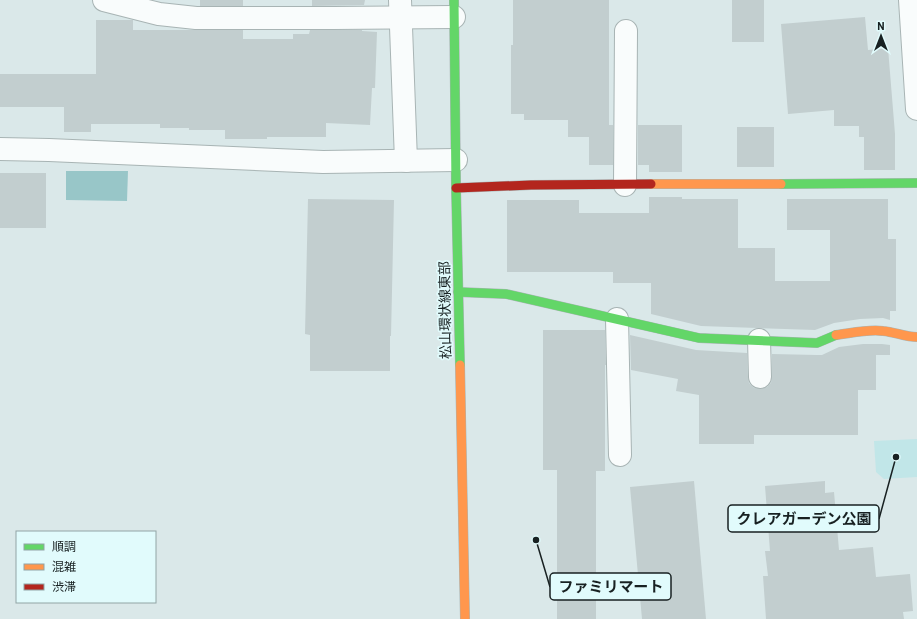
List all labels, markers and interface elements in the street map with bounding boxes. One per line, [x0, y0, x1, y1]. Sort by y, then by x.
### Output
north arrow [861, 16, 901, 56]
text: N [877, 19, 885, 32]
street label: 松山環状線東部 [435, 261, 454, 359]
callout: クレアガーデン公園 [728, 505, 879, 532]
text: クレアガーデン公園 [736, 509, 872, 527]
legend [16, 531, 156, 603]
text: 順調 [52, 539, 76, 553]
text: 混雑 [52, 559, 76, 573]
callout: ファミリマート [550, 573, 671, 600]
text: ファミリマート [558, 577, 664, 595]
text: 渋滞 [52, 579, 76, 593]

